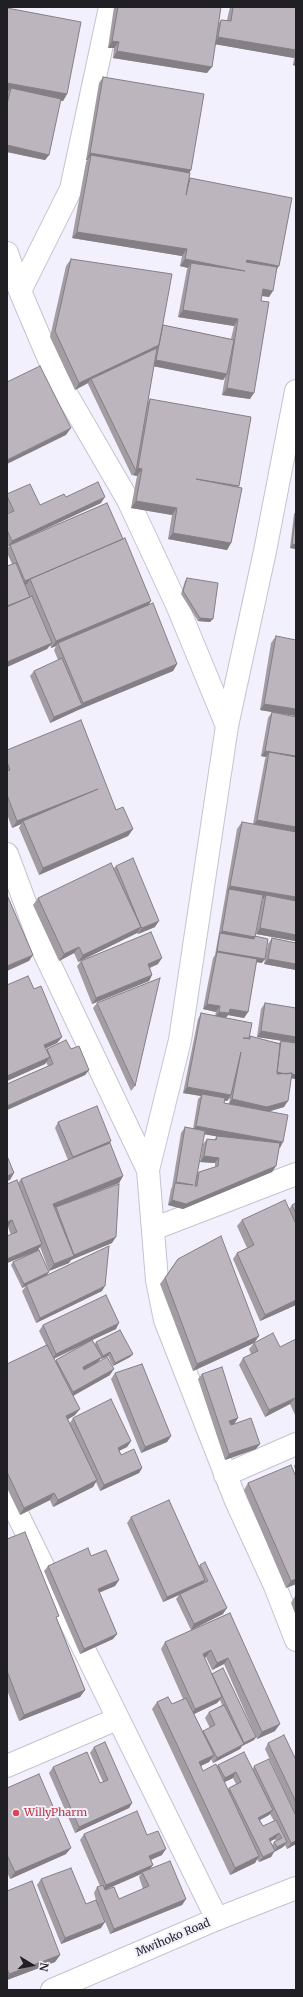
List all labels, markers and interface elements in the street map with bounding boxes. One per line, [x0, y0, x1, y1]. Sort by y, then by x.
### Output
place label: WillyPharm [24, 1806, 87, 1820]
marker: WillyPharm [11, 1808, 21, 1818]
street label: Mwihoko Road [134, 1916, 212, 1960]
north arrow [12, 1945, 52, 1985]
text: N [36, 1962, 51, 1973]

